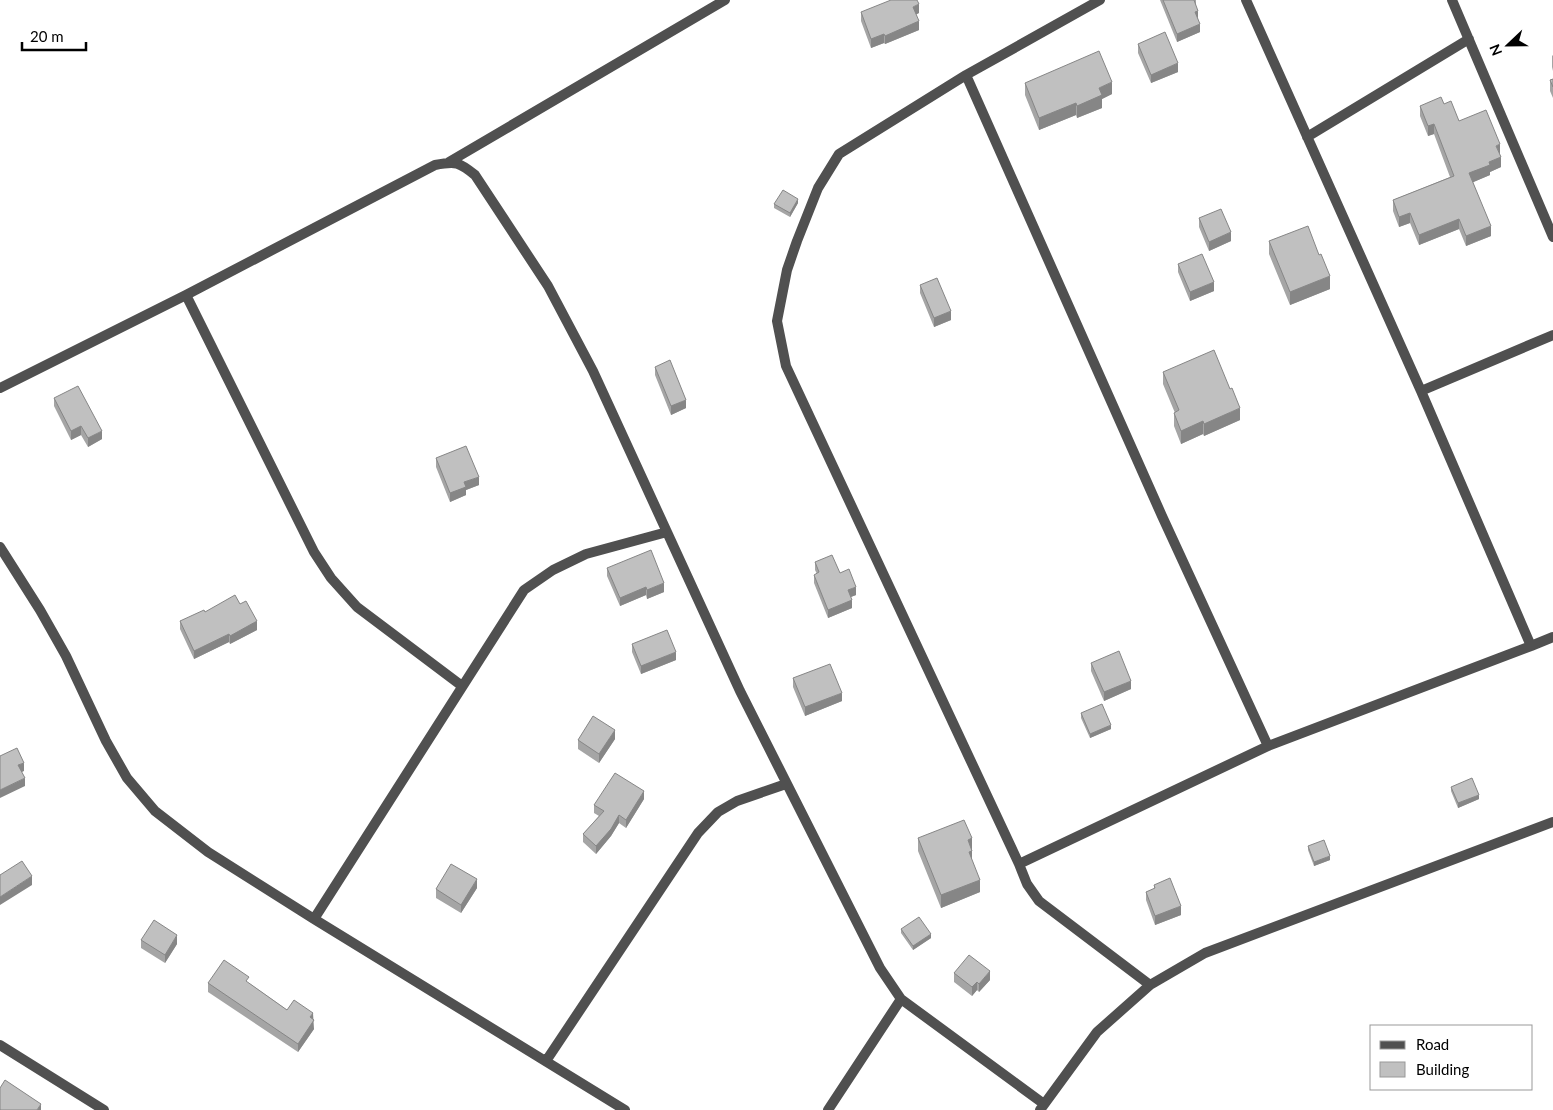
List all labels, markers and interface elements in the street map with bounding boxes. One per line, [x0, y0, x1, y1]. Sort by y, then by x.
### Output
scale bar [22, 20, 86, 52]
north arrow [1483, 20, 1533, 70]
text: 20 m [30, 27, 64, 45]
text: N [1486, 42, 1505, 58]
legend [1370, 1025, 1533, 1090]
text: Road [1416, 1035, 1449, 1053]
text: Building [1416, 1060, 1469, 1078]

